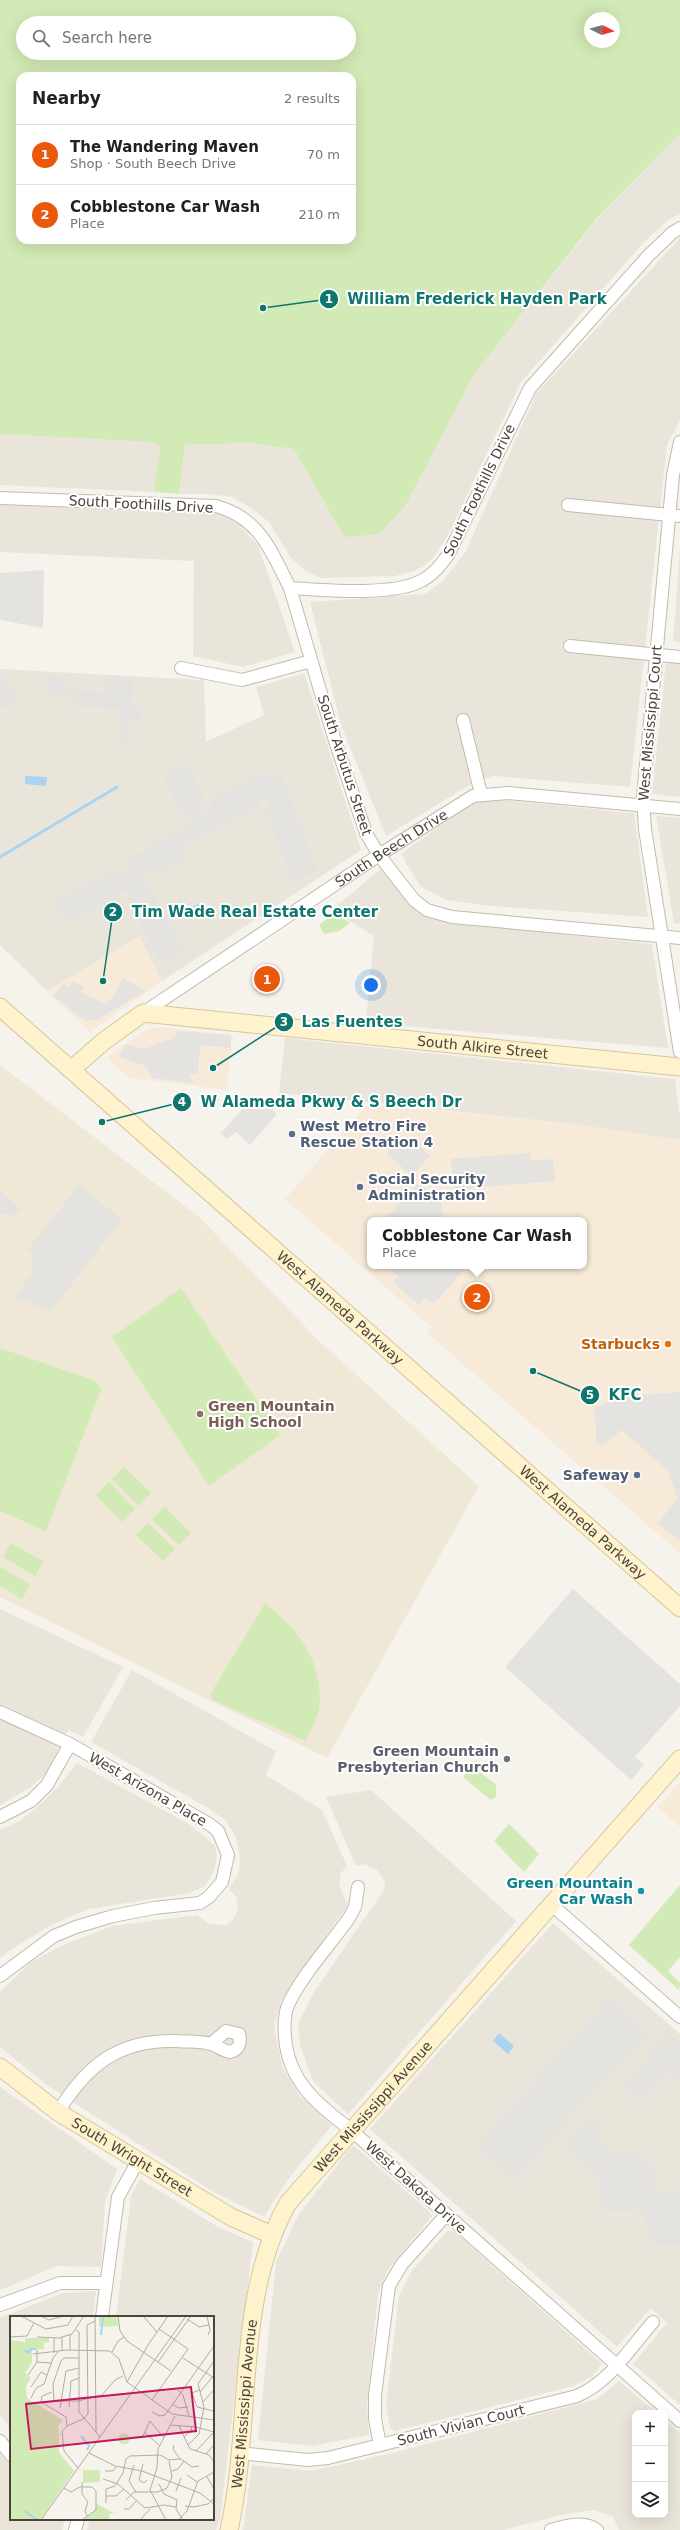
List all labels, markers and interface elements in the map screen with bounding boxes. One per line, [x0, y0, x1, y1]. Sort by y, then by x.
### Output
north arrow [584, 12, 620, 48]
search box [16, 16, 356, 60]
icon: search [30, 27, 52, 49]
text: Search here [62, 29, 152, 47]
text: Nearby [32, 88, 101, 108]
text: 2 results [284, 91, 340, 106]
text: The Wandering Maven [70, 138, 259, 156]
text: 1 [40, 147, 50, 162]
text: 70 m [307, 147, 340, 162]
text: Shop · South Beech Drive [70, 156, 236, 171]
text: Cobblestone Car Wash [70, 198, 260, 216]
text: 2 [40, 207, 50, 222]
text: 210 m [298, 207, 340, 222]
text: Place [70, 216, 105, 231]
callout: William Frederick Hayden Park [319, 285, 615, 312]
text: William Frederick Hayden Park [347, 290, 608, 308]
text: 1 [325, 292, 333, 306]
street label: South Foothills Drive [440, 421, 518, 559]
street label: South Foothills Drive [68, 492, 214, 516]
street label: West Mississippi Court [635, 644, 665, 802]
street label: South Arbutus Street [315, 693, 375, 838]
street label: South Beech Drive [332, 806, 450, 890]
callout: Tim Wade Real Estate Center [103, 898, 386, 925]
text: Tim Wade Real Estate Center [132, 903, 379, 921]
text: 2 [109, 905, 117, 919]
pin: 1 [254, 964, 280, 994]
your location [361, 975, 381, 995]
callout: Las Fuentes [274, 1008, 411, 1035]
text: Las Fuentes [301, 1013, 403, 1031]
text: 3 [280, 1015, 288, 1029]
street label: South Alkire Street [416, 1033, 550, 1062]
callout: W Alameda Pkwy & S Beech Dr [172, 1088, 469, 1115]
text: W Alameda Pkwy & S Beech Dr [200, 1093, 462, 1111]
text: 4 [178, 1095, 186, 1109]
place label: West Metro Fire Rescue Station 4 [300, 1118, 433, 1150]
marker: West Metro Fire Rescue Station 4 [287, 1129, 297, 1139]
place label: Social Security Administration [368, 1171, 485, 1203]
marker: Social Security Administration [355, 1182, 365, 1192]
popup [367, 1217, 587, 1269]
text: Cobblestone Car Wash [382, 1227, 572, 1245]
text: Place [382, 1245, 417, 1260]
street label: West Alameda Parkway [274, 1247, 407, 1368]
pin: 2 [464, 1282, 490, 1312]
place label: Starbucks [581, 1336, 660, 1352]
marker: Starbucks [663, 1339, 673, 1349]
callout: KFC [580, 1382, 649, 1409]
text: KFC [609, 1386, 641, 1404]
text: 5 [586, 1388, 594, 1402]
place label: Green Mountain High School [208, 1398, 335, 1430]
marker: Green Mountain High School [195, 1409, 205, 1419]
street label: West Alameda Parkway [516, 1462, 650, 1582]
place label: Safeway [563, 1467, 629, 1483]
marker: Safeway [632, 1470, 642, 1480]
place label: Green Mountain Presbyterian Church [337, 1743, 499, 1775]
street label: West Arizona Place [86, 1749, 210, 1829]
marker: Green Mountain Presbyterian Church [502, 1754, 512, 1764]
place label: Green Mountain Car Wash [506, 1875, 633, 1907]
marker: Green Mountain Car Wash [636, 1886, 646, 1896]
street label: West Mississippi Avenue [311, 2038, 435, 2176]
street label: South Wright Street [69, 2114, 196, 2200]
street label: West Dakota Drive [362, 2137, 470, 2237]
inset map [10, 2316, 214, 2520]
street label: West Mississippi Avenue [228, 2318, 260, 2490]
street label: South Vivian Court [396, 2401, 527, 2449]
map controls [632, 2410, 668, 2518]
button: + [632, 2410, 668, 2446]
button: − [632, 2446, 668, 2482]
button: layers [632, 2482, 668, 2518]

